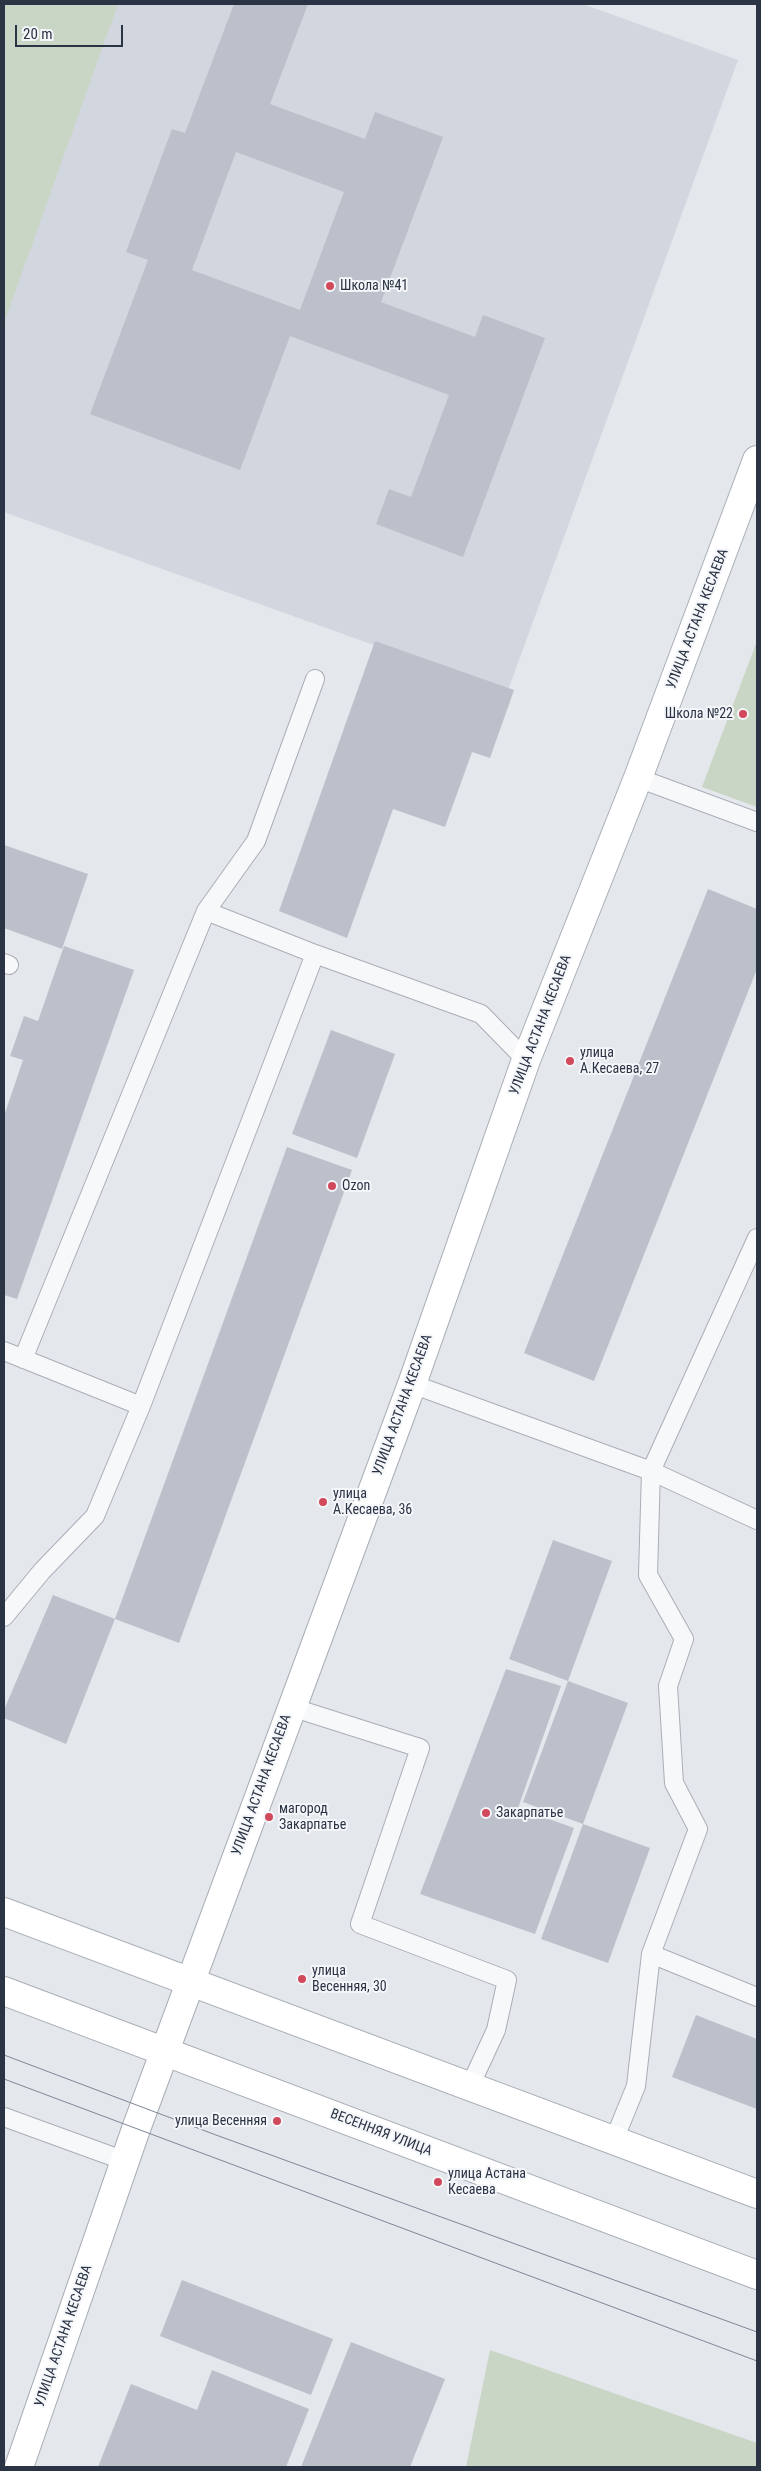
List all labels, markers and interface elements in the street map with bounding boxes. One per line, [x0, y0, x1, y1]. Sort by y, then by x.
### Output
scale bar [18, 15, 125, 47]
text: 20 m [23, 25, 53, 43]
place label: Школа №41 [340, 278, 408, 294]
marker: Школа №41 [324, 280, 336, 292]
street label: УЛИЦА АСТАНА КЕСАЕВА [663, 546, 733, 692]
place label: Школа №22 [665, 706, 733, 722]
marker: Школа №22 [737, 708, 749, 720]
street label: УЛИЦА АСТАНА КЕСАЕВА [506, 952, 576, 1098]
place label: улица А.Кесаева, 27 [580, 1045, 659, 1078]
marker: улица А.Кесаева, 27 [564, 1055, 576, 1067]
place label: Ozon [342, 1178, 370, 1194]
marker: Ozon [326, 1180, 338, 1192]
street label: УЛИЦА АСТАНА КЕСАЕВА [370, 1332, 436, 1478]
place label: улица А.Кесаева, 36 [333, 1486, 412, 1518]
marker: улица А.Кесаева, 36 [317, 1496, 329, 1508]
street label: УЛИЦА АСТАНА КЕСАЕВА [229, 1712, 295, 1858]
place label: магород Закарпатье [279, 1801, 346, 1834]
place label: Закарпатье [496, 1805, 563, 1821]
marker: Закарпатье [480, 1807, 492, 1819]
marker: магород Закарпатье [263, 1811, 275, 1823]
place label: улица Весенняя, 30 [312, 1963, 387, 1995]
marker: улица Весенняя, 30 [296, 1973, 308, 1985]
street label: ВЕСЕННЯЯ УЛИЦА [328, 2106, 434, 2160]
place label: улица Весенняя [175, 2113, 267, 2129]
marker: улица Весенняя [271, 2115, 283, 2127]
place label: улица Астана Кесаева [448, 2166, 526, 2198]
marker: улица Астана Кесаева [432, 2176, 444, 2188]
street label: УЛИЦА АСТАНА КЕСАЕВА [32, 2263, 96, 2409]

